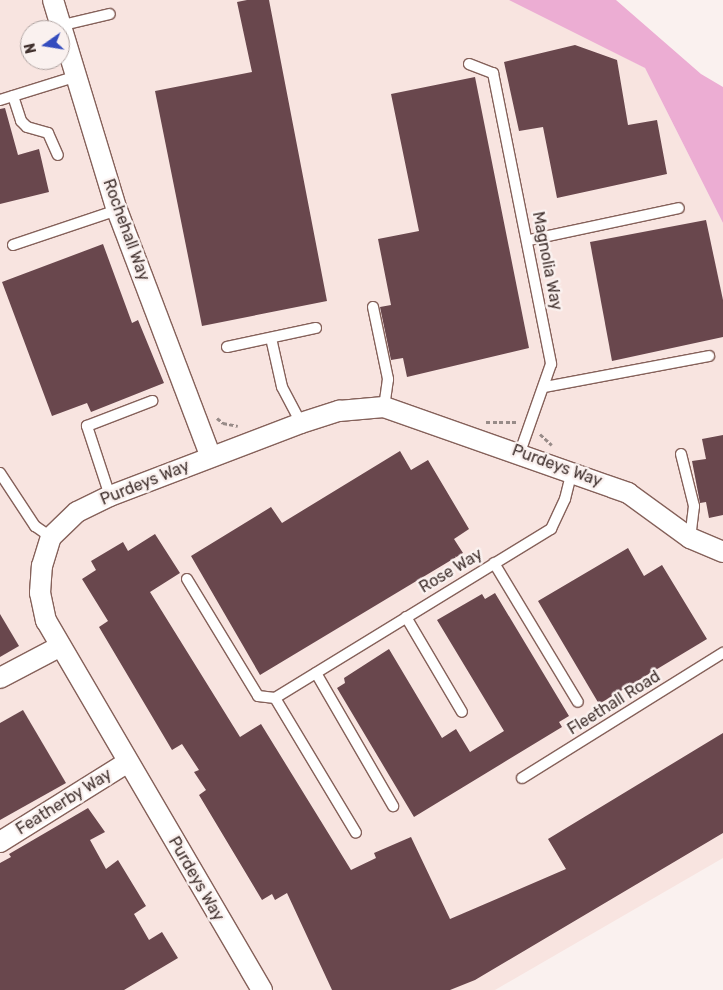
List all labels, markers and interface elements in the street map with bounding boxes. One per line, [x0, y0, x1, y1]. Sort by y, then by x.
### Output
north arrow [20, 20, 70, 70]
text: N [21, 41, 40, 55]
street label: Rochehall Way [99, 176, 153, 284]
street label: Magnolia Way [528, 210, 566, 312]
street label: Purdeys Way [509, 441, 605, 491]
street label: Purdeys Way [98, 456, 192, 510]
street label: Rose Way [416, 545, 486, 597]
street label: Fleethall Road [564, 667, 664, 739]
street label: Featherby Way [12, 765, 116, 839]
street label: Purdeys Way [164, 833, 228, 925]

